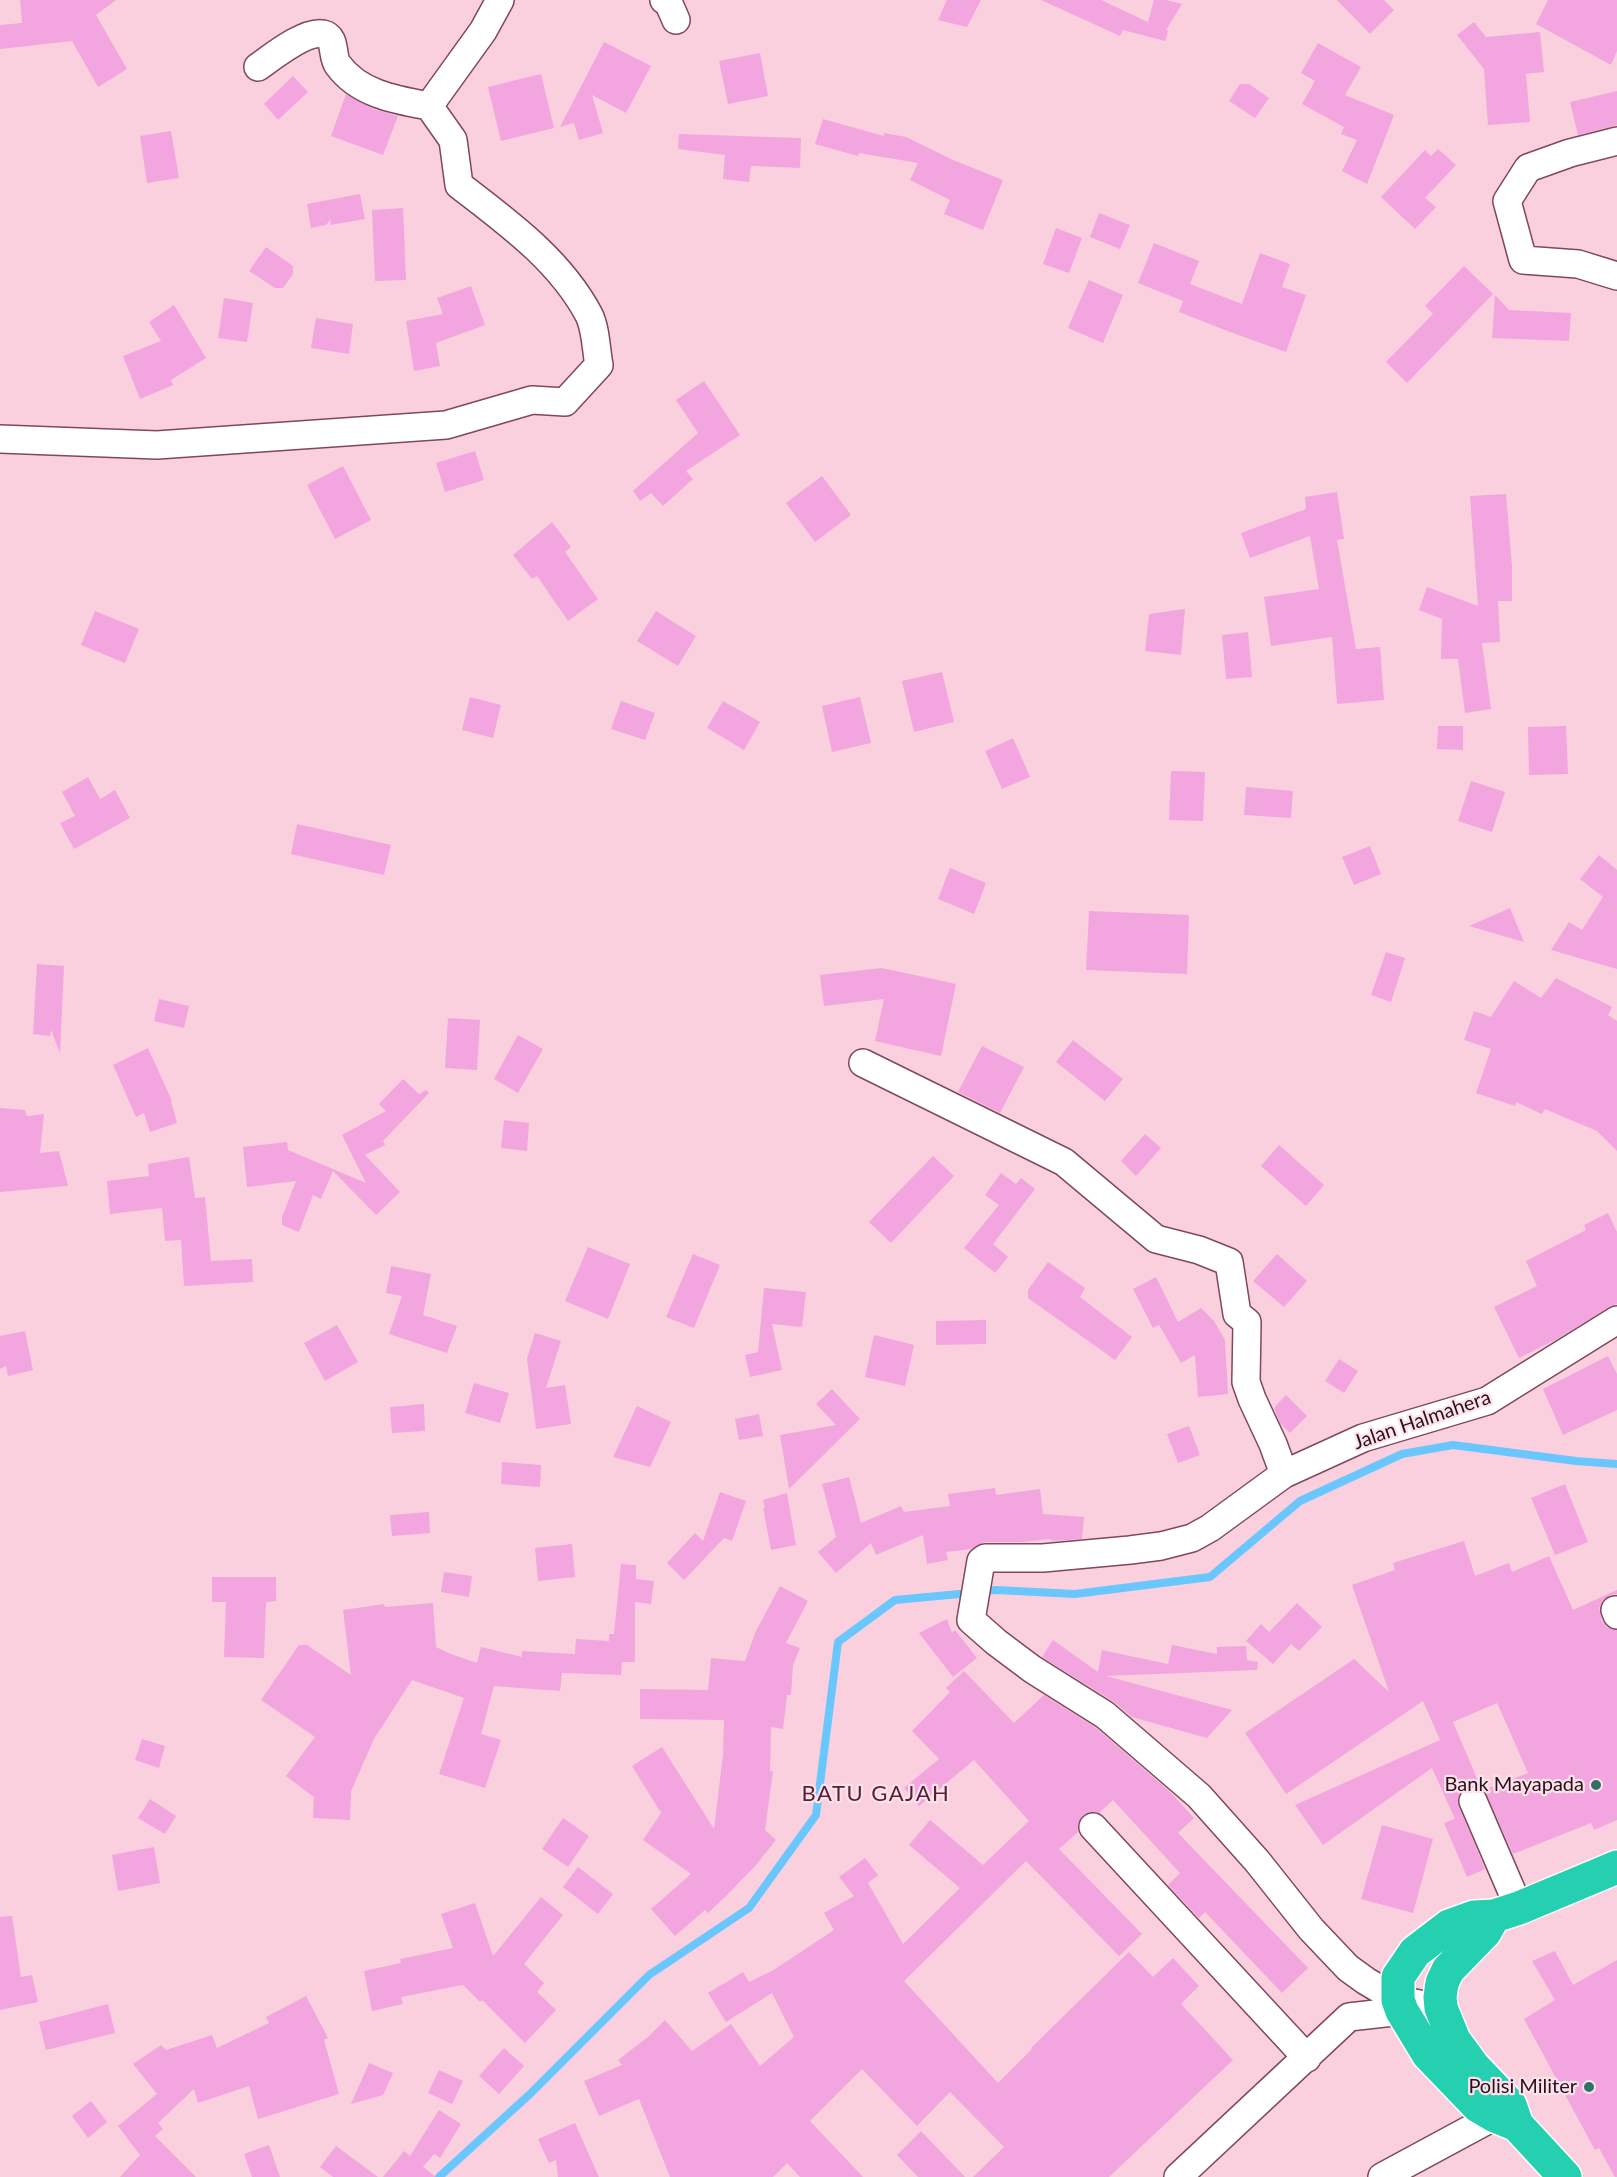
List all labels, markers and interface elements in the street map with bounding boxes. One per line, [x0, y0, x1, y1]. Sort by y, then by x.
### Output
street label: Jalan Halmahera [1350, 1385, 1494, 1455]
place label: Bank Mayapada [1445, 1773, 1584, 1797]
marker: Bank Mayapada [1589, 1778, 1603, 1792]
district label: BATU GAJAH [802, 1781, 950, 1807]
place label: Polisi Militer [1468, 2075, 1577, 2099]
marker: Polisi Militer [1582, 2080, 1596, 2094]

